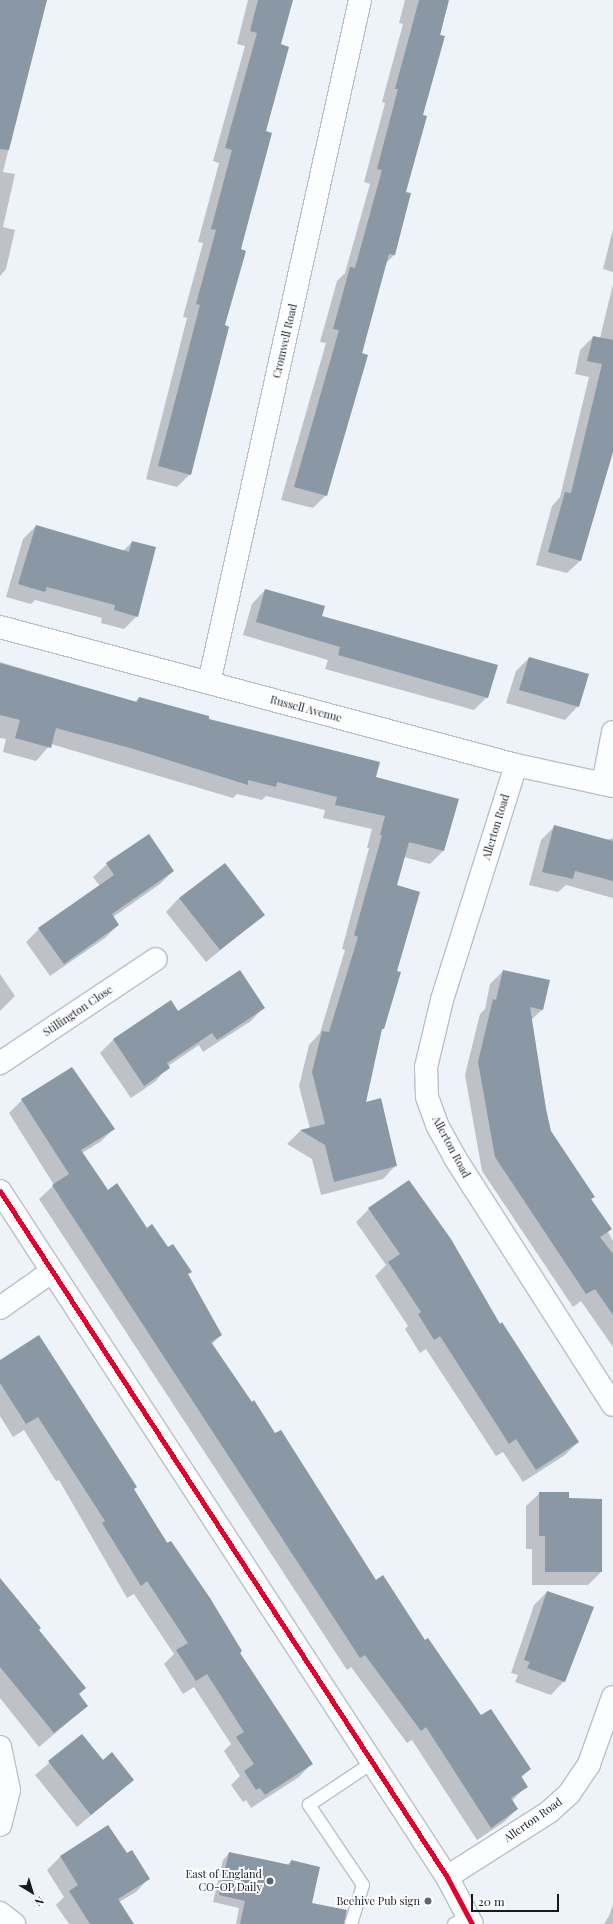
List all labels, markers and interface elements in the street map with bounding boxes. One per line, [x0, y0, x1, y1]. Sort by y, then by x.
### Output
street label: Cromwell Road [270, 303, 300, 379]
street label: Russell Avenue [268, 693, 344, 725]
street label: Allerton Road [480, 793, 512, 861]
street label: Stillington Close [41, 983, 115, 1039]
street label: Allerton Road [429, 1114, 473, 1180]
street label: Allerton Road [501, 1795, 565, 1845]
place label: East of England CO-OP Daily [185, 1868, 262, 1894]
north arrow [12, 1872, 52, 1912]
marker: East of England CO-OP Daily [265, 1876, 275, 1886]
scale bar [473, 1886, 561, 1912]
text: N [32, 1893, 47, 1910]
text: 20 m [478, 1893, 505, 1909]
place label: Beehive Pub sign [336, 1894, 420, 1908]
marker: Beehive Pub sign [423, 1896, 433, 1906]

